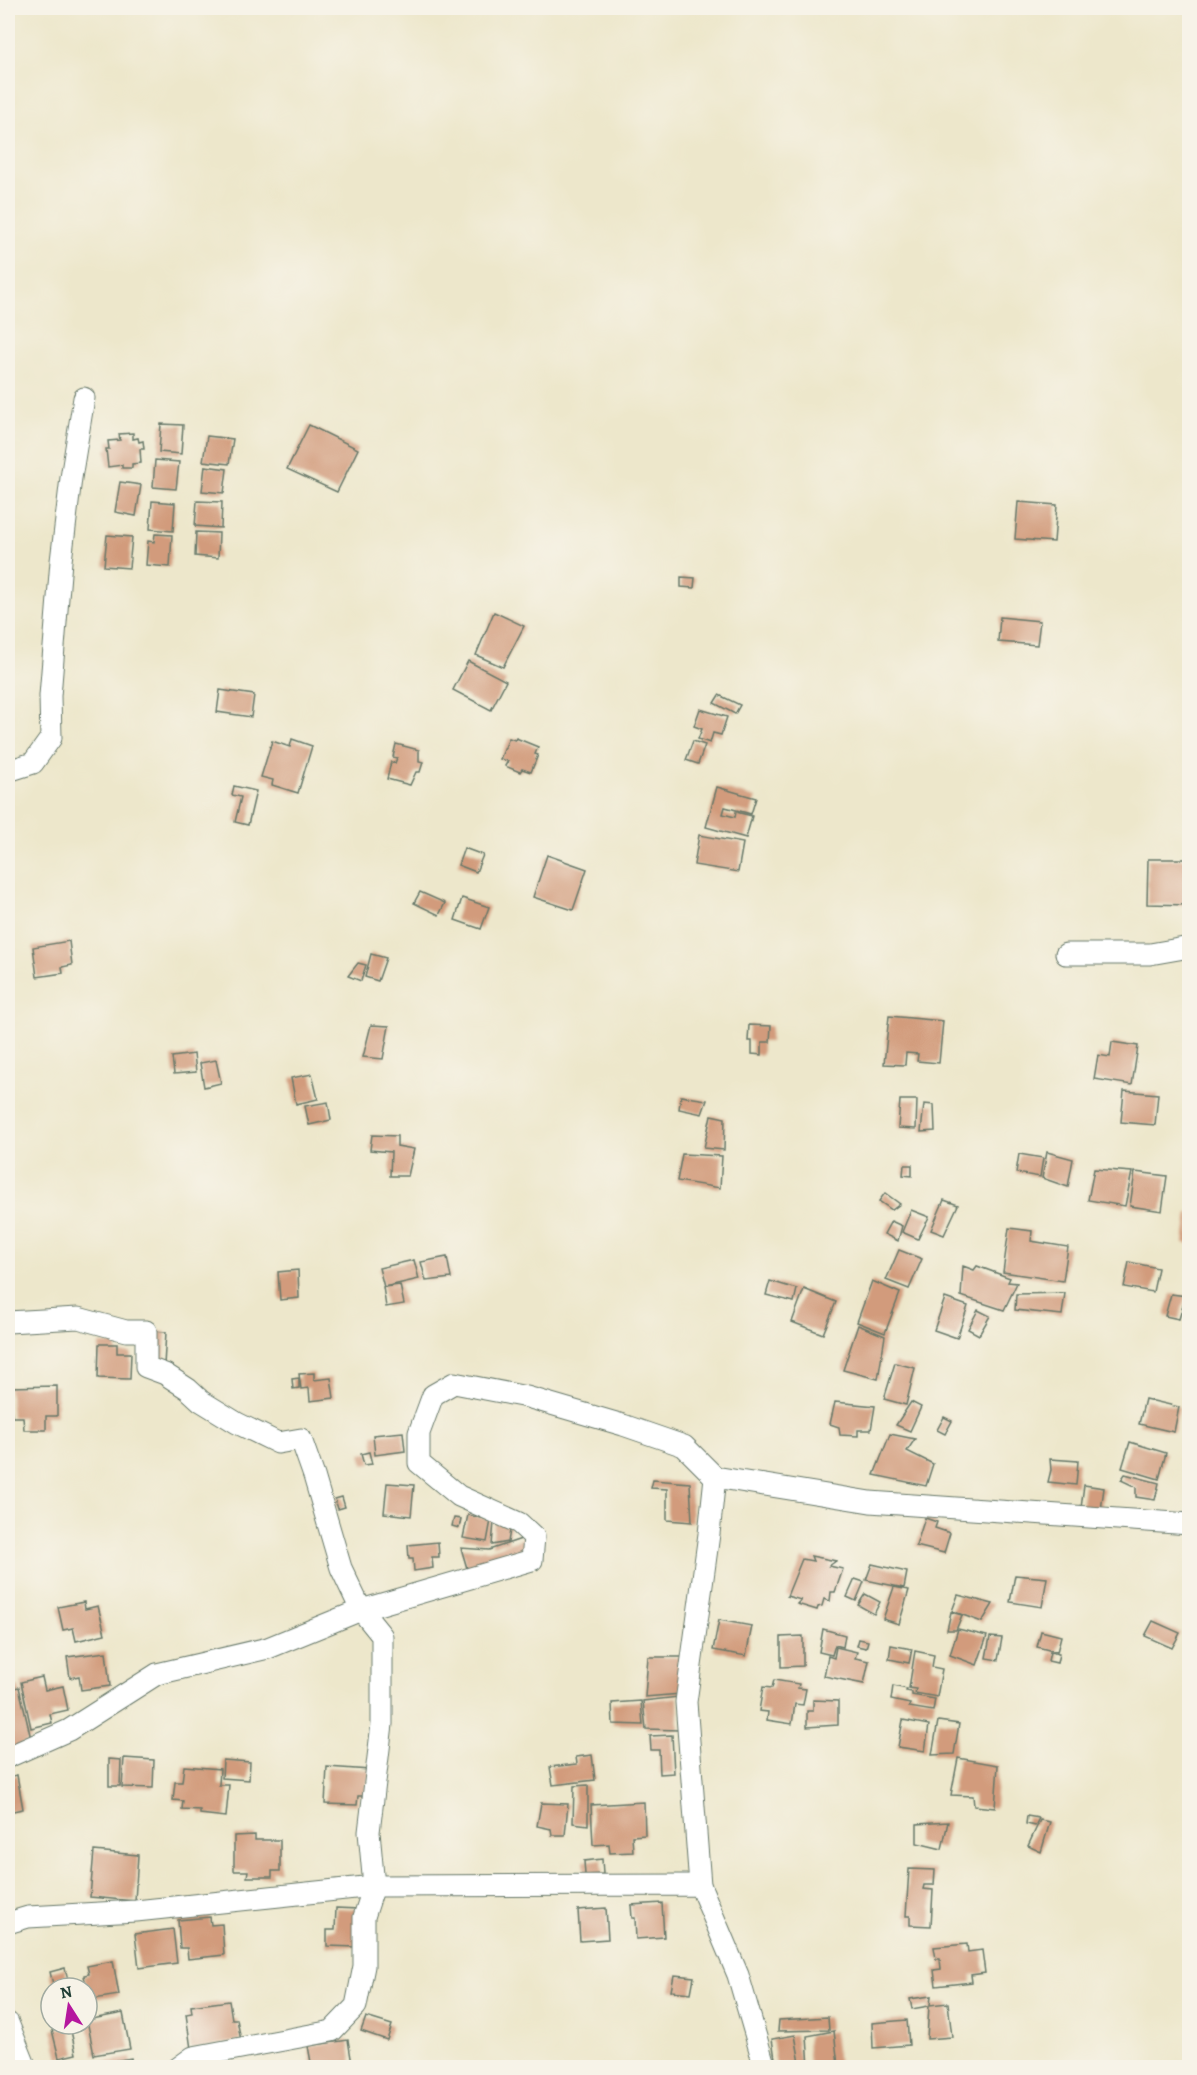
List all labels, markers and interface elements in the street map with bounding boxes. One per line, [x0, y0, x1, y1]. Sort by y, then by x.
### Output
north arrow [39, 1976, 99, 2036]
text: N [58, 1980, 74, 2004]

